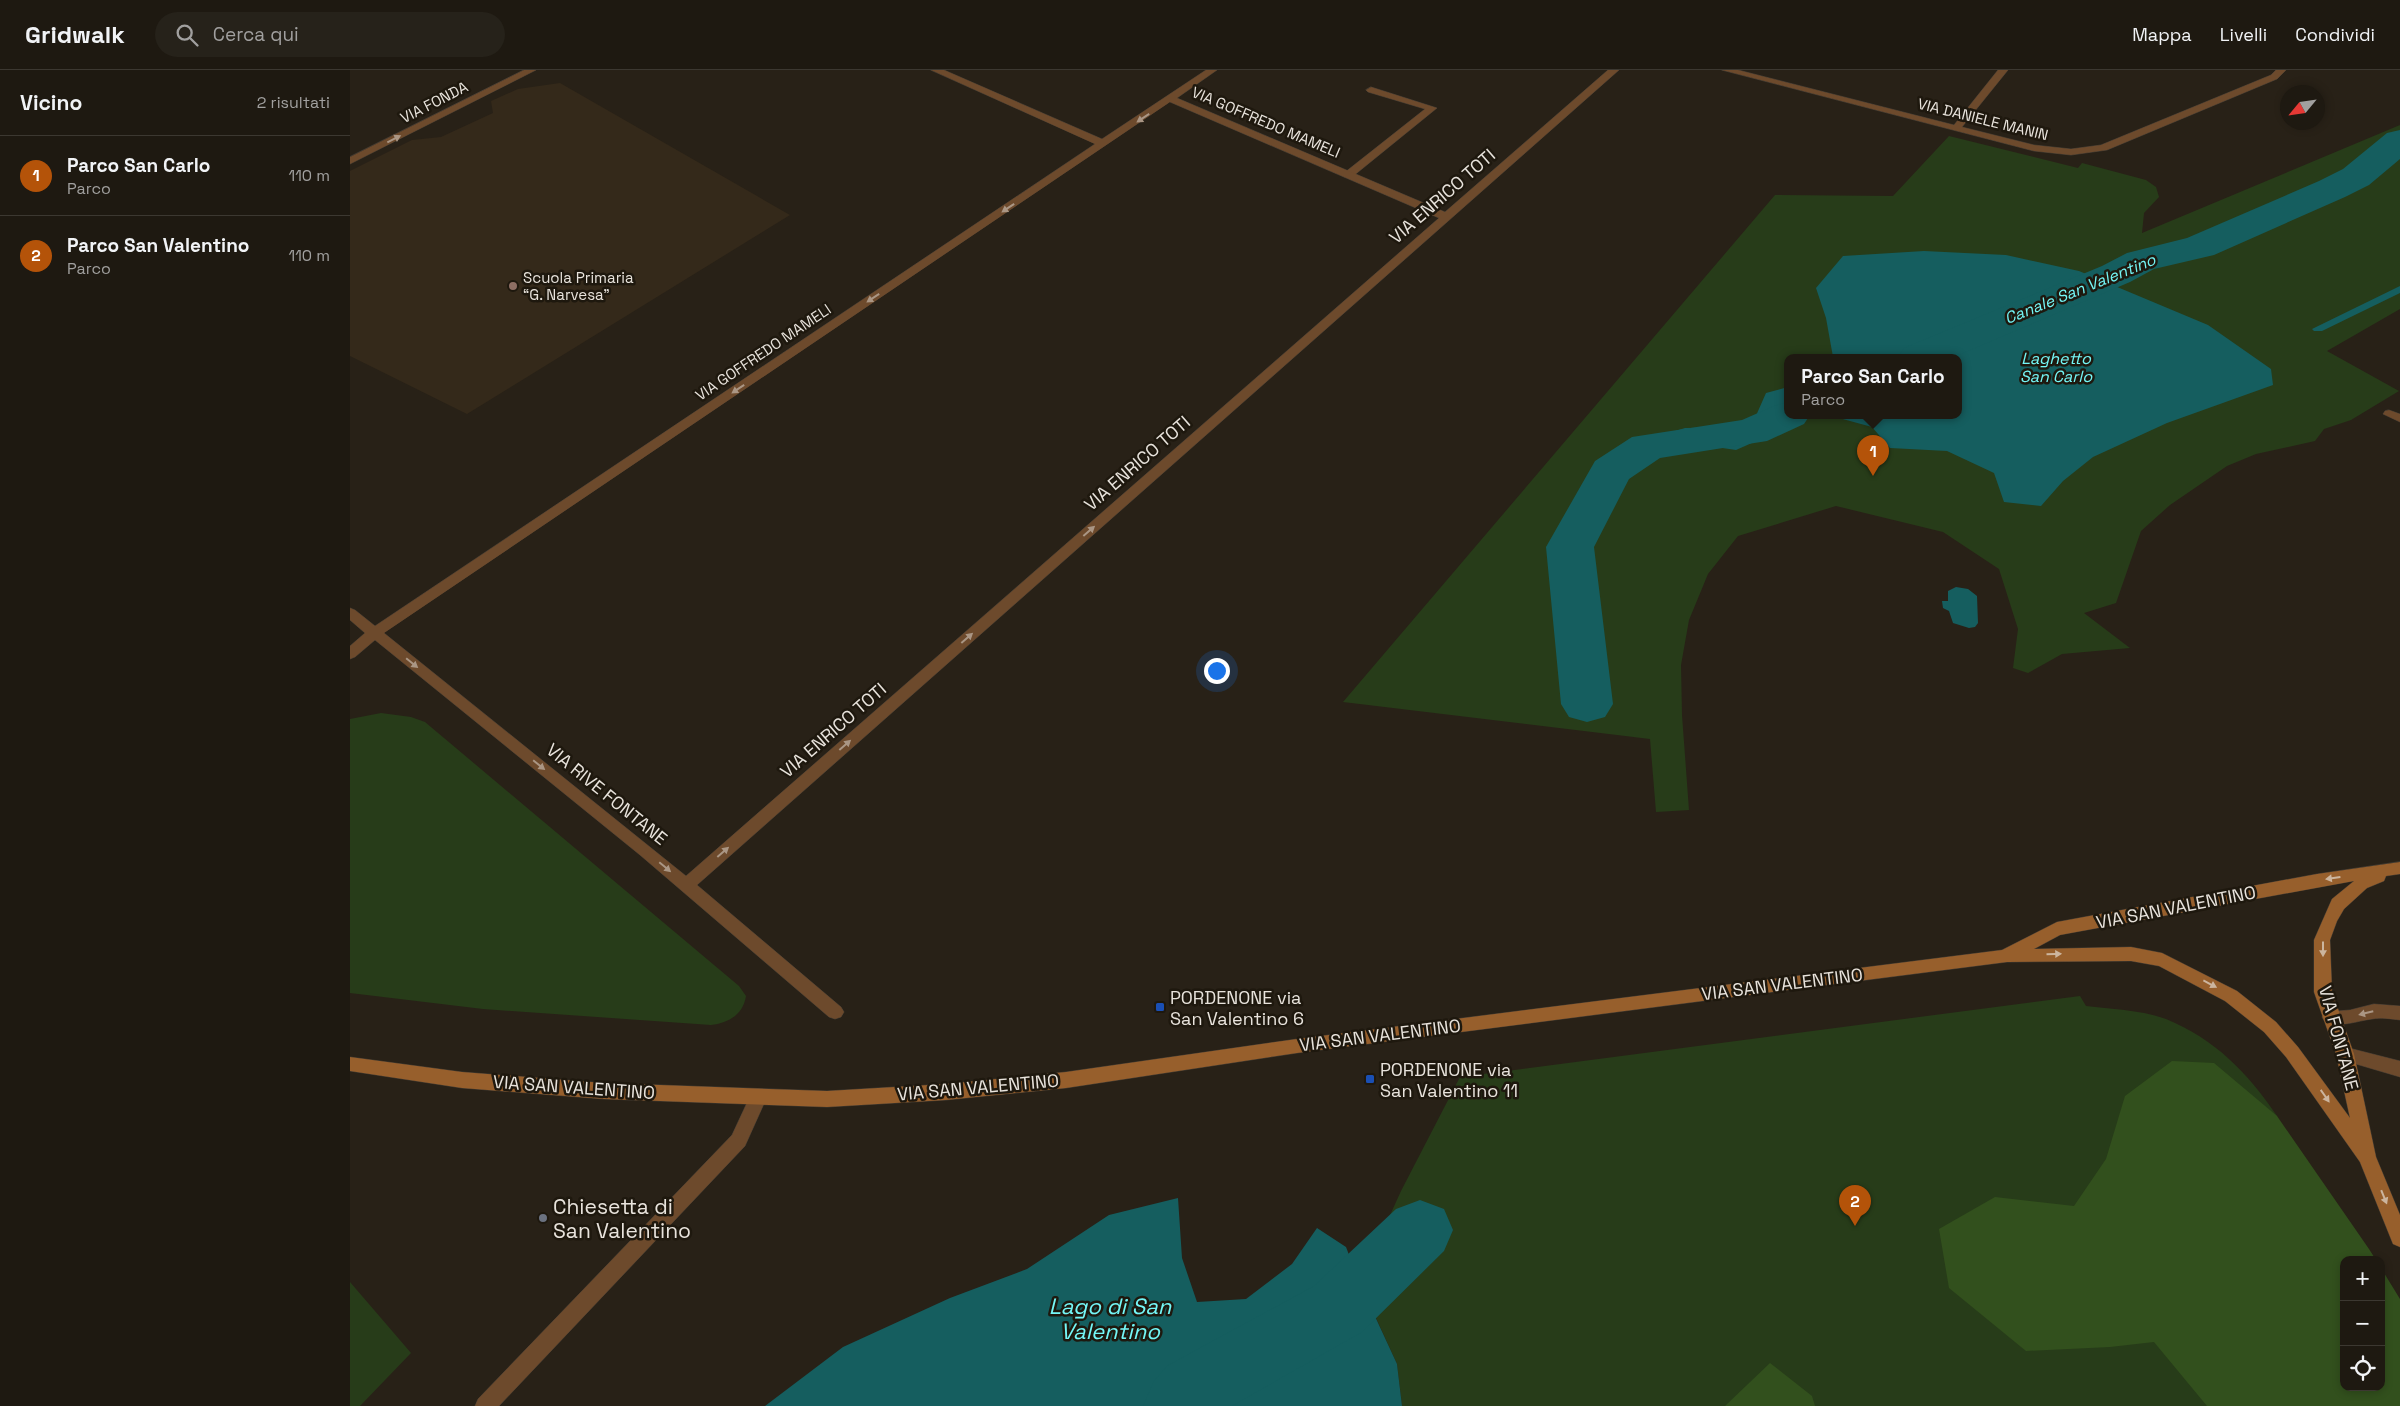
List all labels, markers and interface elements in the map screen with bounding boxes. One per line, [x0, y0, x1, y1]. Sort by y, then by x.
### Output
search box [155, 12, 505, 57]
text: Gridwalk [25, 19, 125, 50]
icon: search [173, 21, 201, 49]
text: Cerca qui [213, 22, 299, 47]
text: Mappa [2132, 23, 2192, 46]
text: Livelli [2220, 23, 2267, 46]
text: Condividi [2295, 23, 2375, 46]
street label: VIA FONDA [397, 77, 471, 127]
street label: VIA GOFFREDO MAMELI [1189, 82, 1343, 162]
north arrow [2280, 85, 2325, 130]
text: Vicino [20, 89, 82, 116]
text: 2 risultati [257, 92, 330, 113]
street label: VIA DANIELE MANIN [1916, 94, 2050, 144]
one-way arrow [1136, 113, 1150, 123]
one-way arrow [386, 135, 401, 144]
street label: VIA ENRICO TOTI [1384, 144, 1500, 248]
text: Parco San Carlo [67, 153, 211, 178]
text: 1 [32, 165, 40, 186]
text: 110 m [288, 165, 330, 186]
text: Parco [67, 178, 111, 199]
one-way arrow [1001, 203, 1015, 213]
text: Parco San Valentino [67, 233, 250, 258]
text: 2 [31, 245, 41, 266]
text: 110 m [288, 245, 330, 266]
water label: Canale San Valentino [2001, 249, 2160, 329]
text: Parco [67, 258, 111, 279]
place label: Scuola Primaria “G. Narvesa” [523, 268, 634, 304]
marker: Scuola Primaria “G. Narvesa” [507, 280, 519, 292]
one-way arrow [866, 294, 880, 303]
street label: VIA GOFFREDO MAMELI [692, 299, 834, 405]
water label: Laghetto San Carlo [2020, 348, 2093, 387]
popup [1784, 354, 1962, 419]
text: Parco San Carlo [1801, 364, 1945, 389]
one-way arrow [731, 384, 745, 394]
text: Parco [1801, 389, 1845, 410]
street label: VIA ENRICO TOTI [1079, 411, 1195, 515]
pin: 1 [1857, 435, 1889, 476]
one-way arrow [1082, 525, 1095, 536]
one-way arrow [961, 633, 973, 644]
one-way arrow [405, 658, 418, 669]
your location [1204, 658, 1230, 684]
street label: VIA ENRICO TOTI [775, 678, 891, 782]
street label: VIA RIVE FONTANE [542, 738, 672, 850]
one-way arrow [838, 739, 850, 751]
one-way arrow [532, 759, 545, 770]
one-way arrow [716, 847, 729, 858]
one-way arrow [659, 861, 671, 873]
one-way arrow [2324, 874, 2340, 882]
street label: VIA SAN VALENTINO [2094, 880, 2258, 934]
one-way arrow [2318, 941, 2326, 957]
one-way arrow [2046, 949, 2062, 957]
street label: VIA SAN VALENTINO [1700, 963, 1864, 1005]
one-way arrow [2203, 980, 2217, 988]
street label: VIA FONTANE [2314, 983, 2364, 1093]
place label: PORDENONE via San Valentino 6 [1170, 986, 1304, 1030]
marker: PORDENONE via San Valentino 6 [1154, 1001, 1166, 1013]
one-way arrow [2358, 1009, 2373, 1017]
street label: VIA SAN VALENTINO [1298, 1014, 1462, 1056]
place label: PORDENONE via San Valentino 11 [1380, 1058, 1518, 1102]
street label: VIA SAN VALENTINO [896, 1068, 1060, 1106]
street label: VIA SAN VALENTINO [492, 1070, 656, 1104]
marker: PORDENONE via San Valentino 11 [1364, 1073, 1376, 1085]
one-way arrow [2320, 1089, 2330, 1103]
pin: 2 [1839, 1185, 1871, 1226]
one-way arrow [2380, 1190, 2388, 1204]
place label: Chiesetta di San Valentino [553, 1193, 691, 1244]
marker: Chiesetta di San Valentino [537, 1212, 549, 1224]
map controls [2340, 1256, 2385, 1391]
button: + [2340, 1256, 2385, 1301]
water label: Lago di San Valentino [1049, 1292, 1172, 1345]
button: − [2340, 1301, 2385, 1346]
button: locate [2340, 1346, 2385, 1391]

